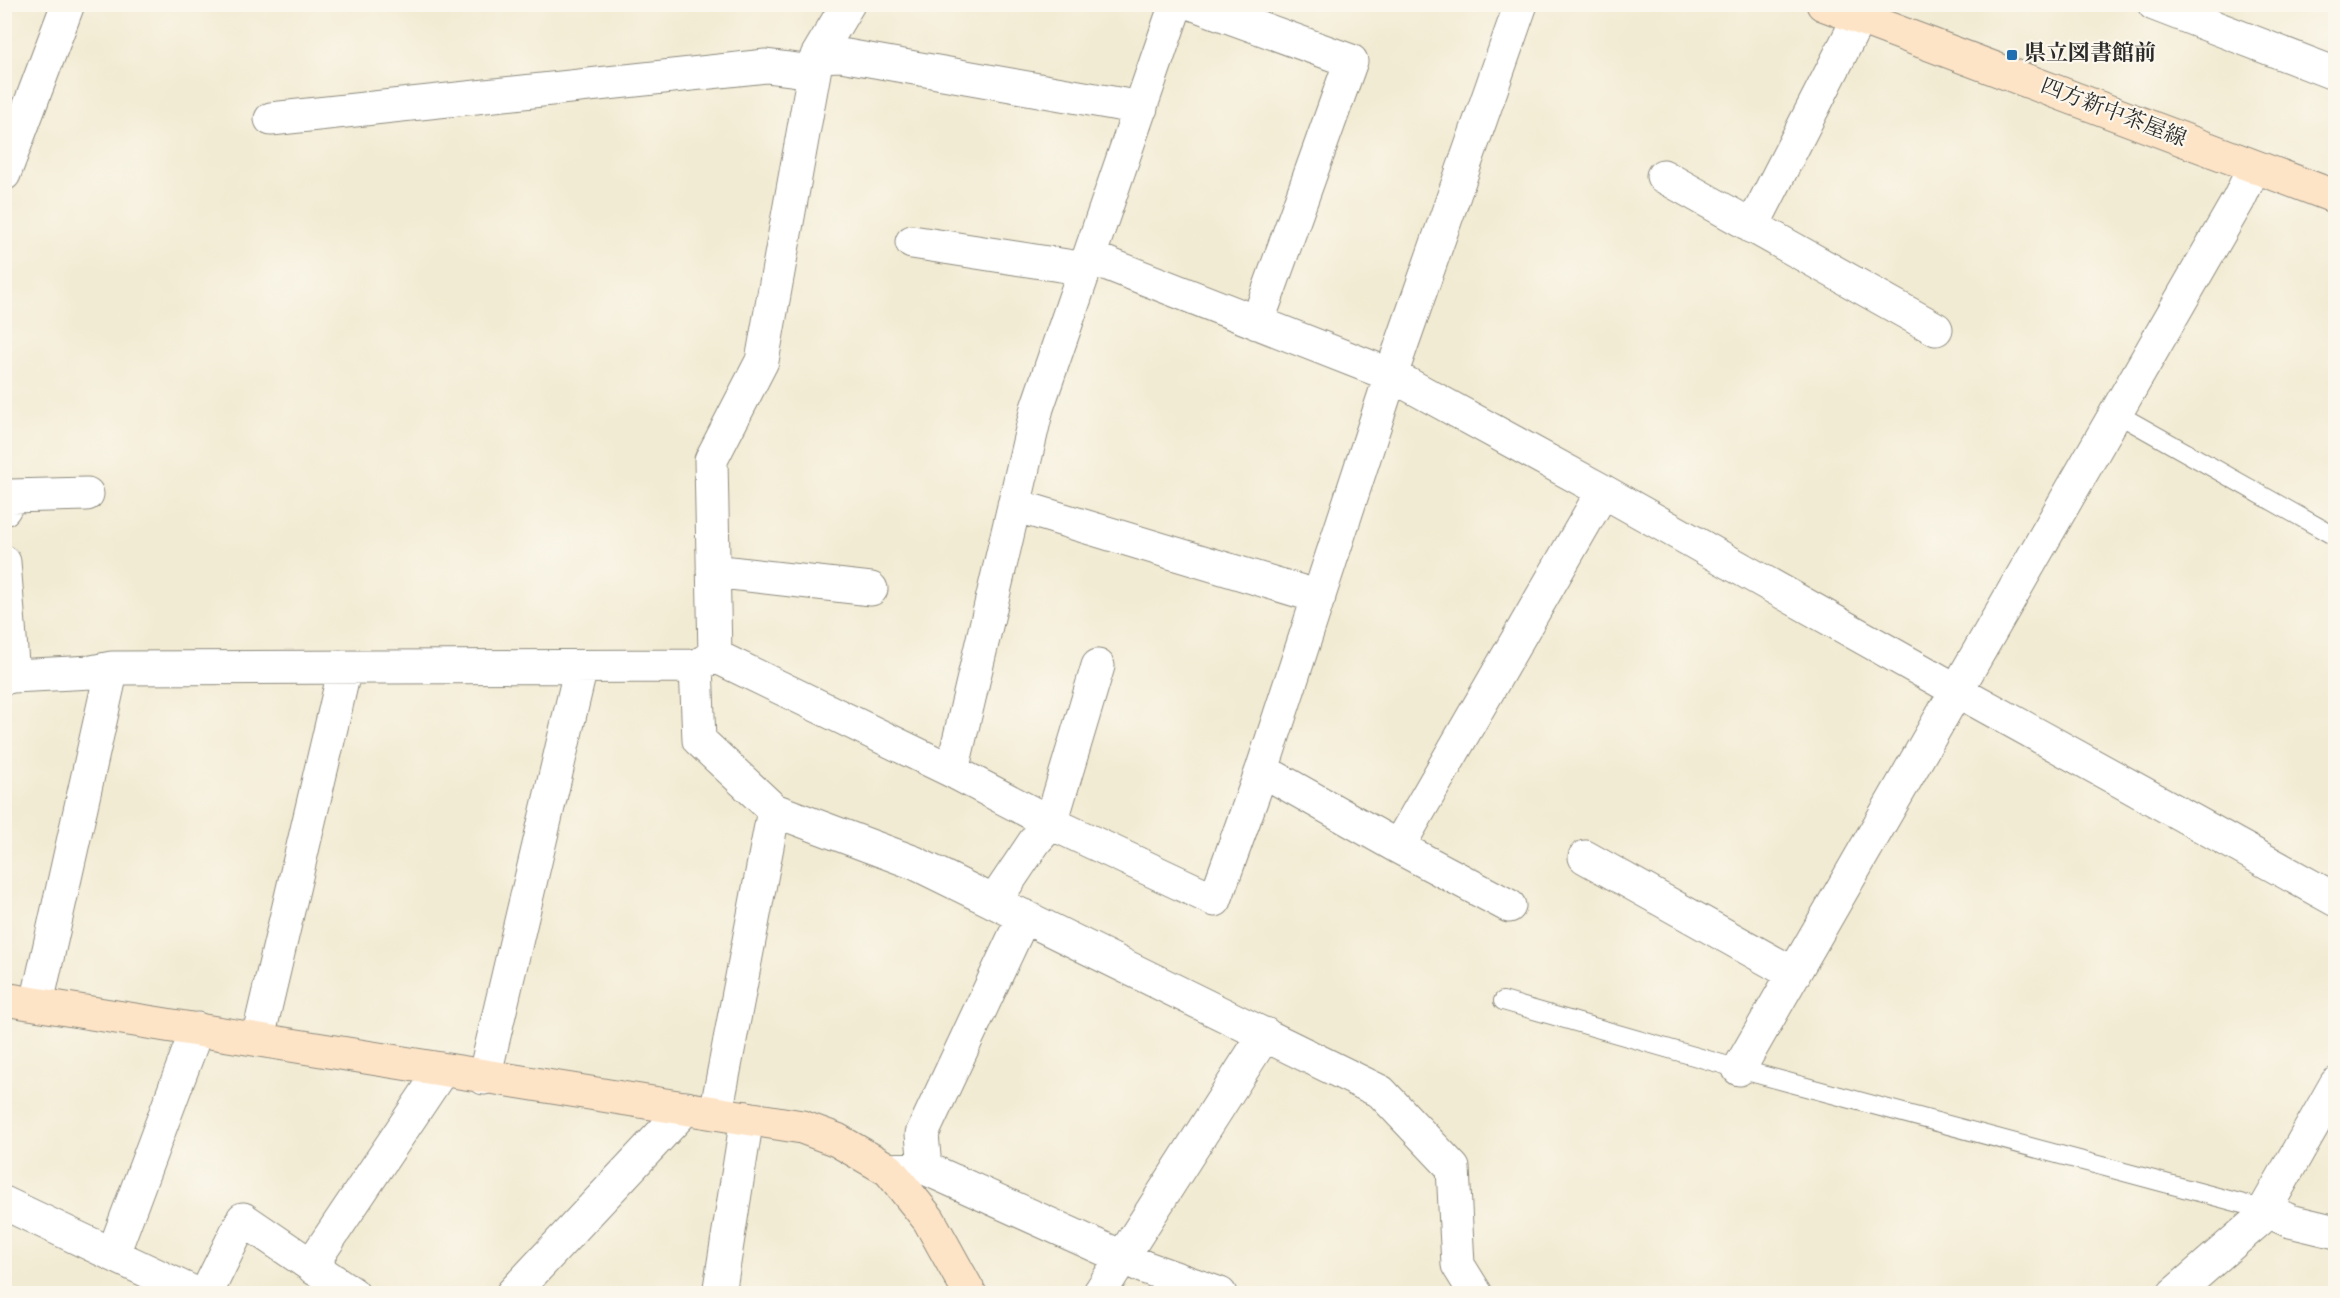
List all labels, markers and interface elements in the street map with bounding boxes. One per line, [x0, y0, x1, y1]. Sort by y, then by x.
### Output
place label: 県立図書館前 [2024, 39, 2156, 71]
marker: 県立図書館前 [2005, 48, 2019, 62]
street label: 四方新中茶屋線 [2035, 71, 2191, 157]

